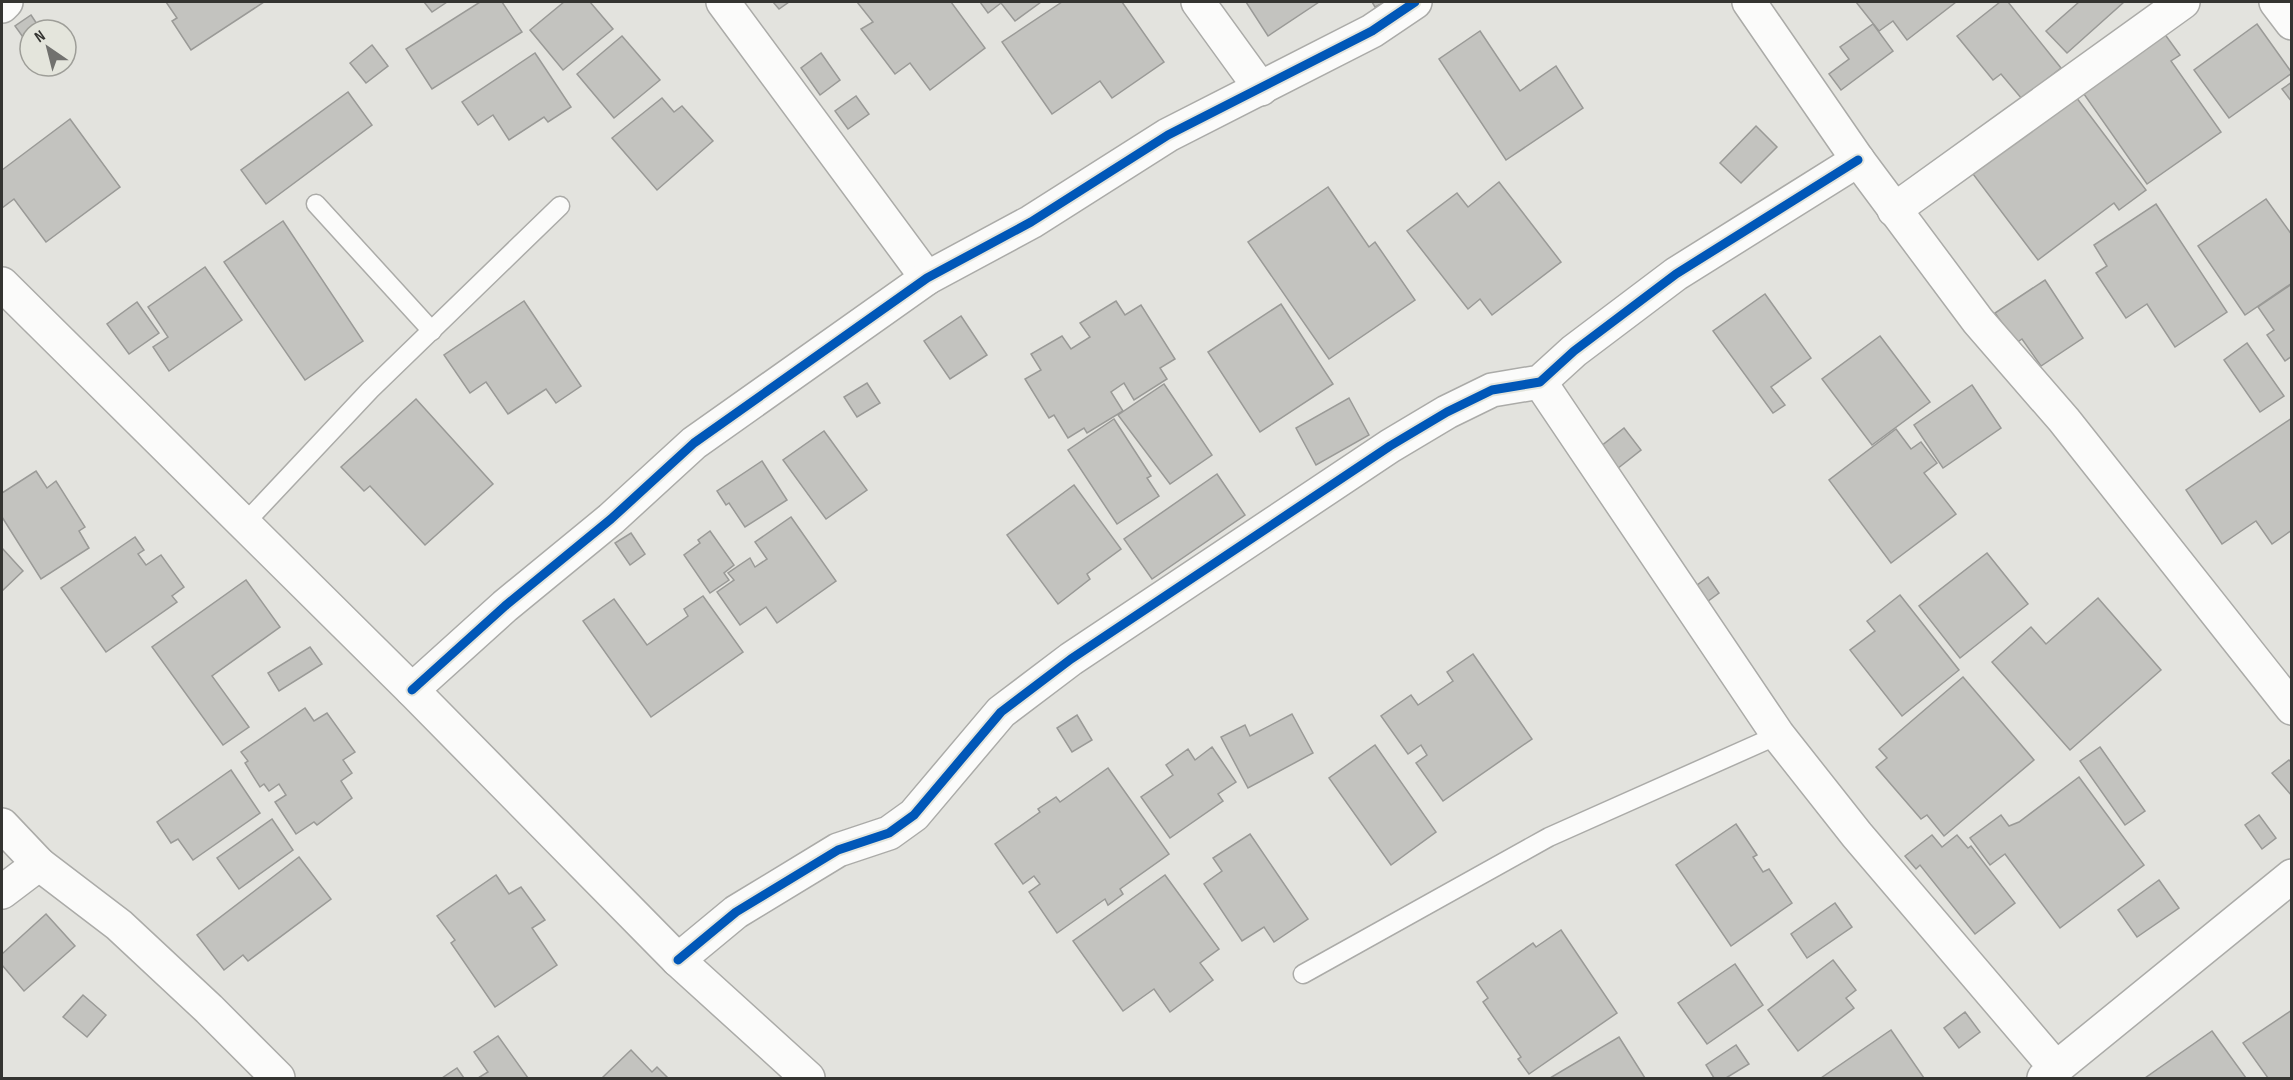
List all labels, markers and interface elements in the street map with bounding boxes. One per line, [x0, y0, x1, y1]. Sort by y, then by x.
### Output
north arrow [18, 18, 78, 78]
text: N [31, 27, 49, 47]

